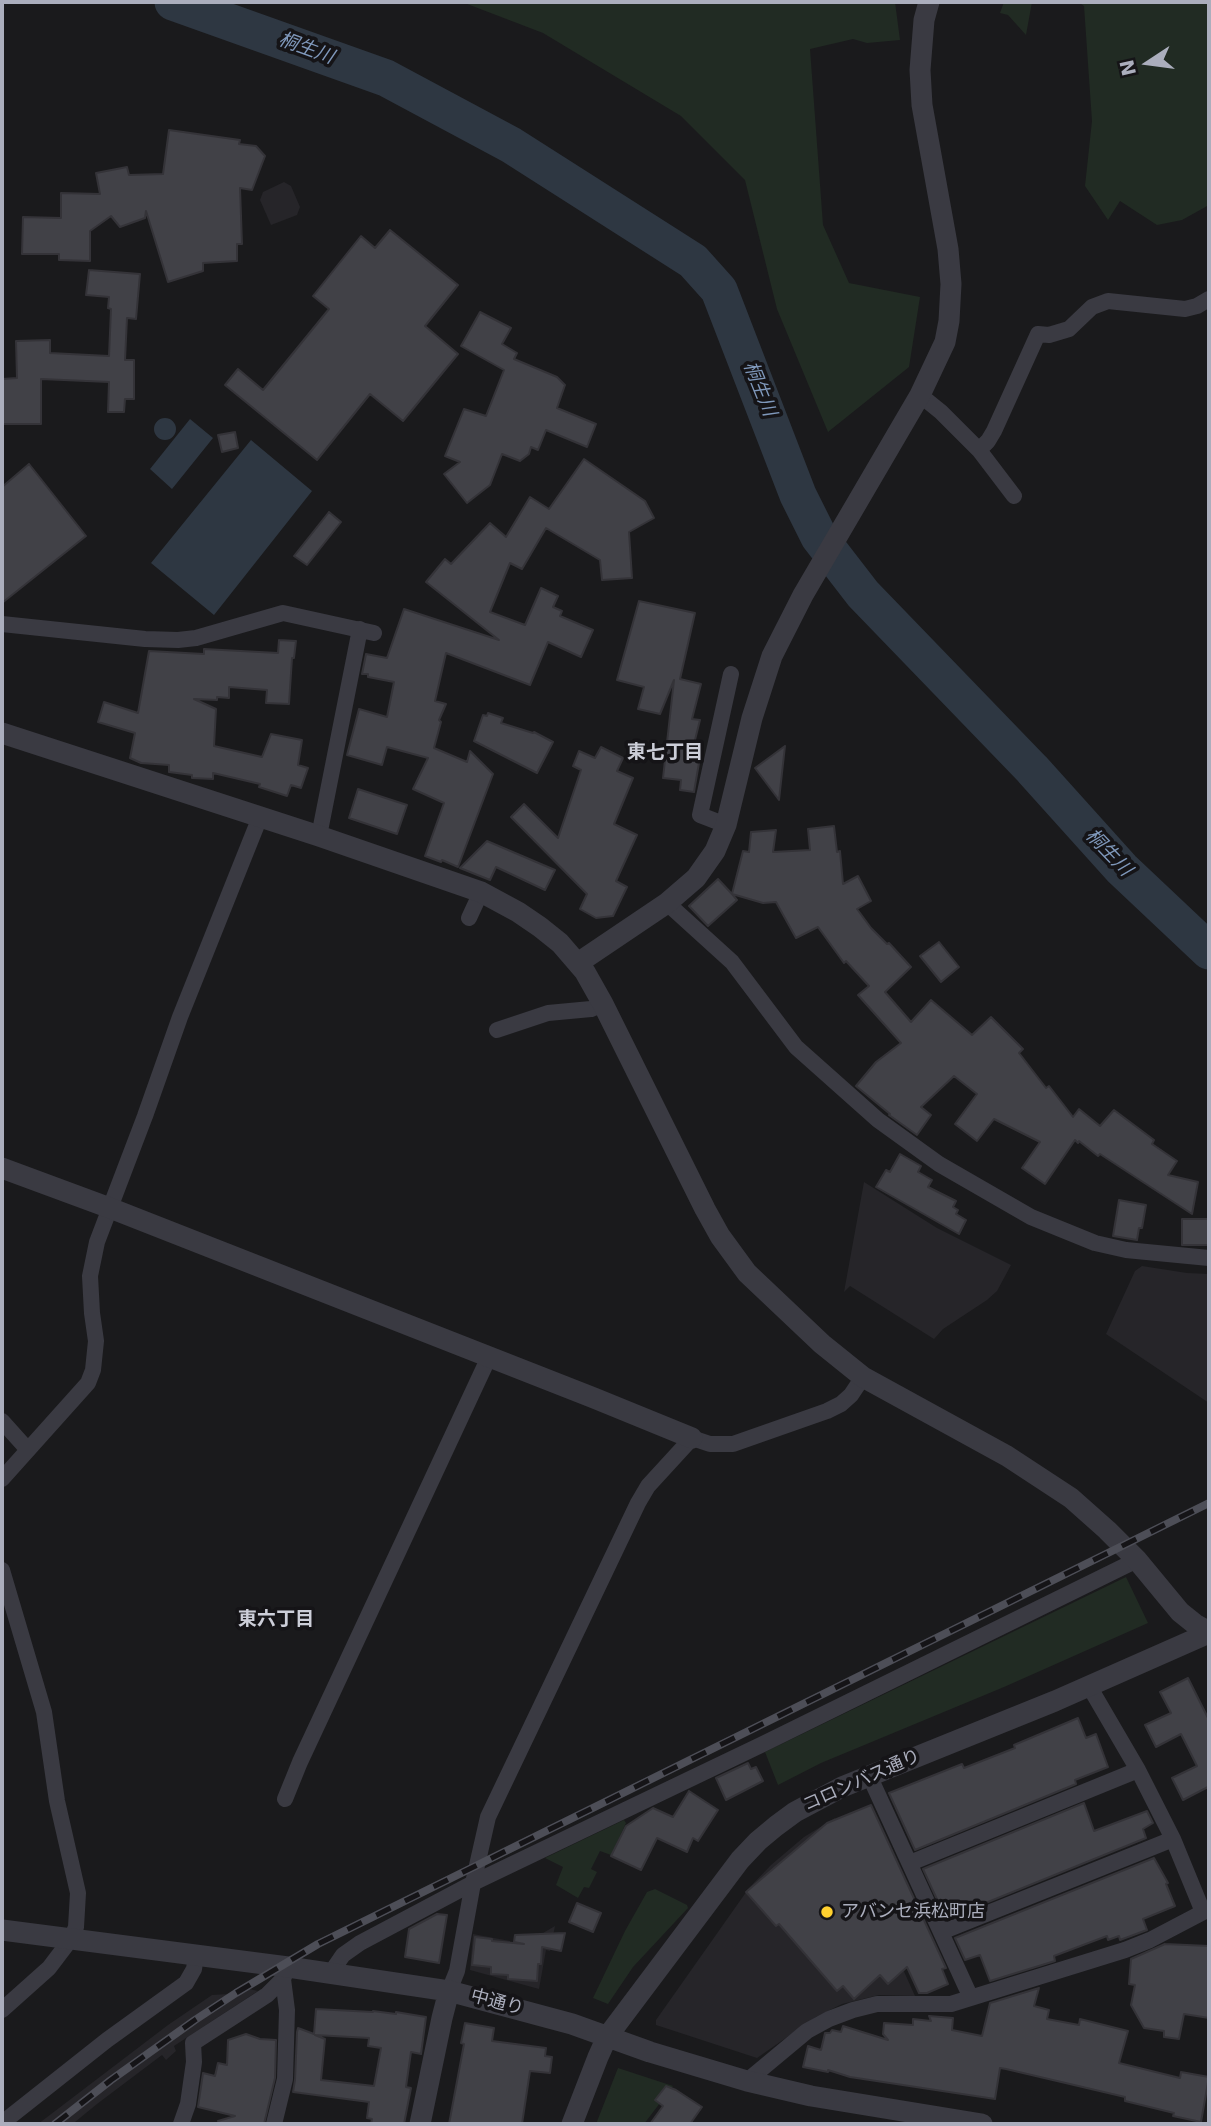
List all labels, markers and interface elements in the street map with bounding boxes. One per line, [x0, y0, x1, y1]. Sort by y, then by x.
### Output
north arrow [1113, 28, 1183, 98]
water label: 桐生川 [275, 29, 337, 69]
text: N [1115, 58, 1140, 78]
water label: 桐生川 [738, 358, 780, 420]
district label: 東七丁目 [627, 742, 703, 764]
water label: 桐生川 [1080, 825, 1136, 881]
district label: 東六丁目 [238, 1609, 314, 1631]
street label: コロンバス通り [800, 1746, 924, 1816]
place label: アバンセ浜松町店 [841, 1901, 985, 1923]
marker: アバンセ浜松町店 [819, 1904, 835, 1920]
street label: 中通り [468, 1986, 526, 2020]

